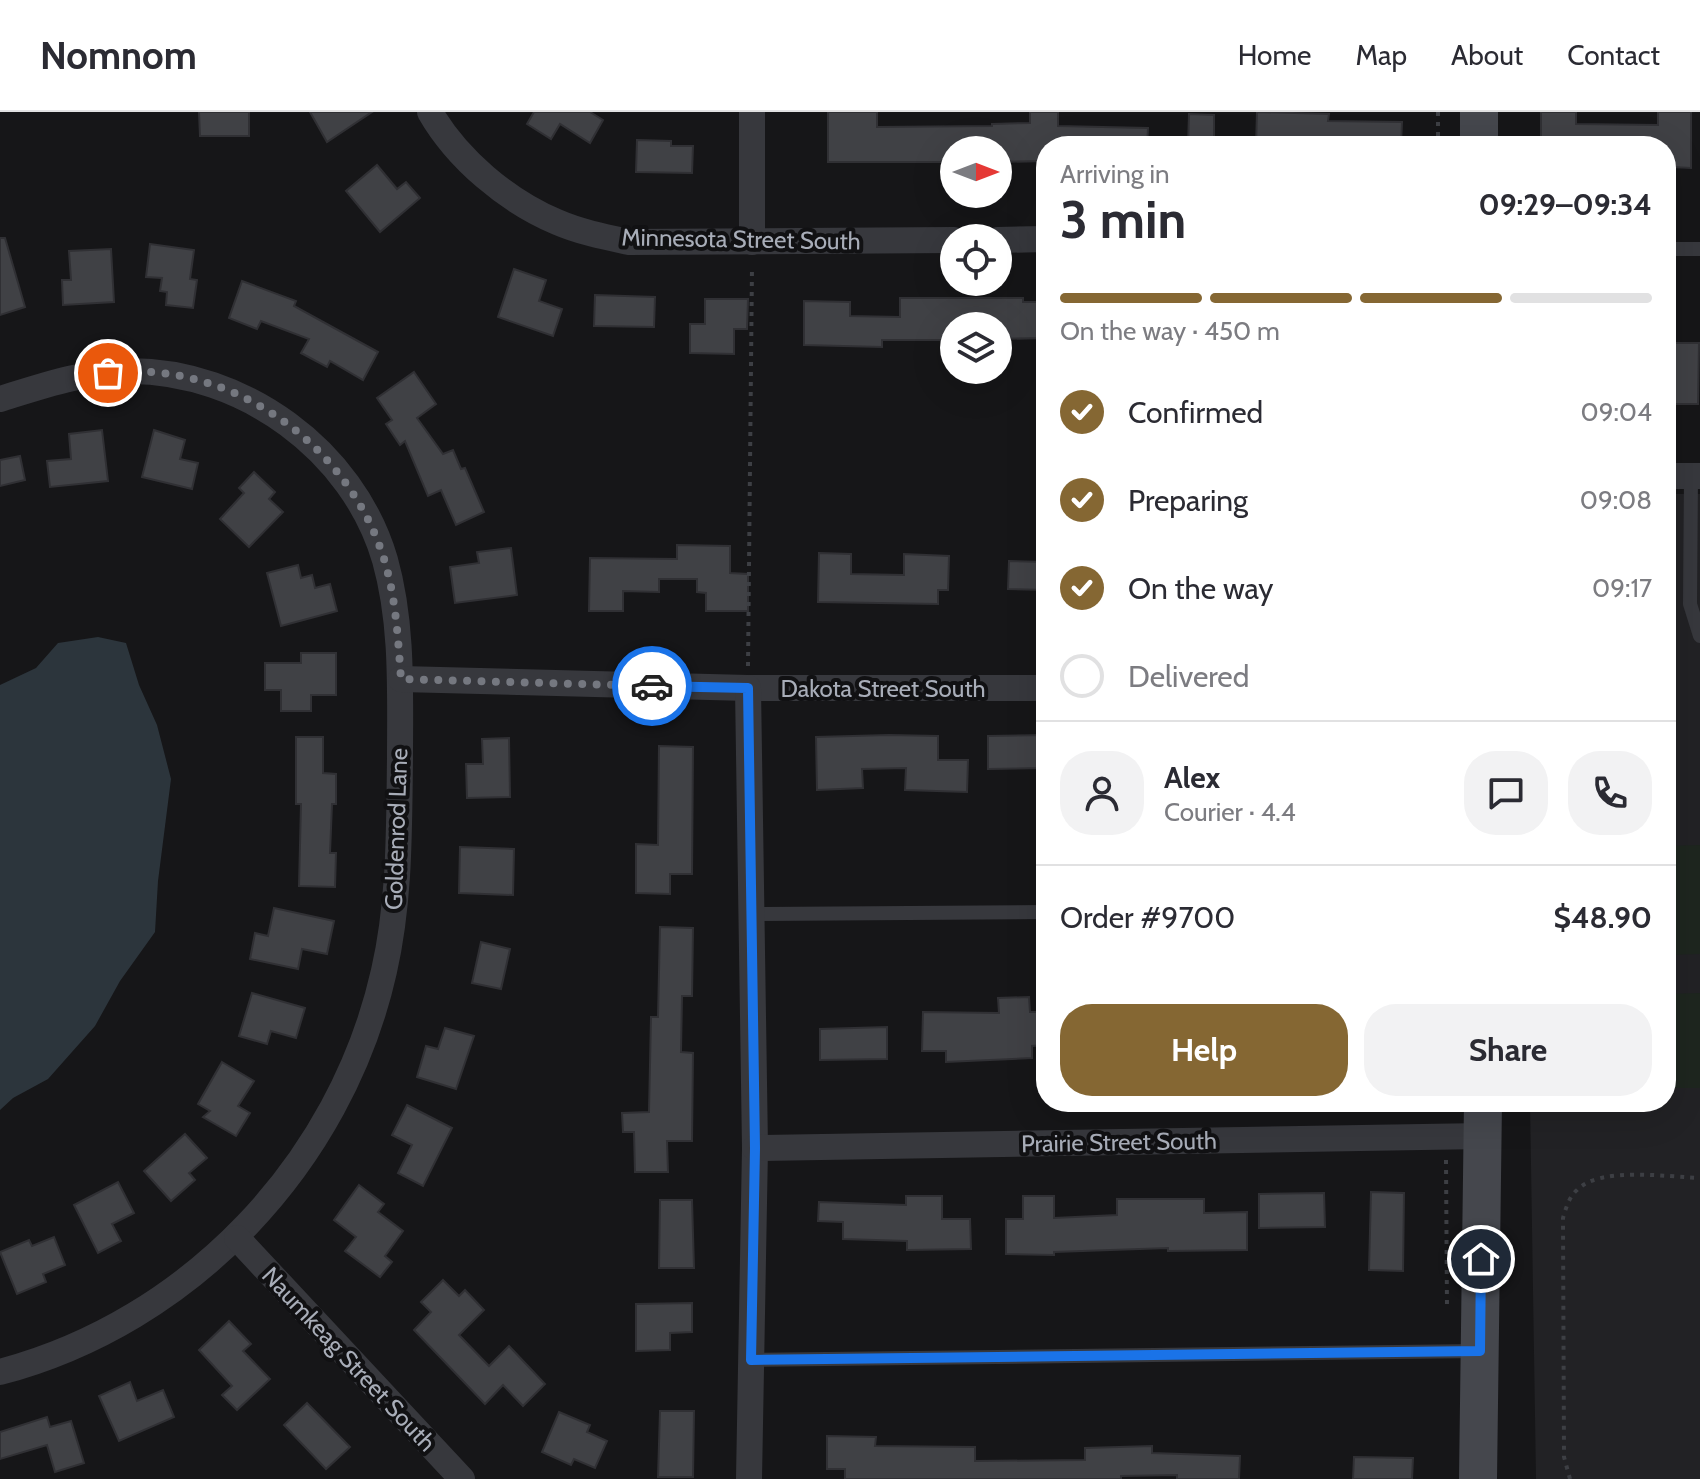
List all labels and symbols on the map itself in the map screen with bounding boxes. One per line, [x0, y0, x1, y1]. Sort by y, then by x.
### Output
north arrow [940, 136, 1012, 208]
street label: Minnesota Street South [621, 222, 861, 256]
pin [74, 339, 142, 407]
courier [612, 646, 692, 726]
street label: Dakota Street South [780, 674, 986, 703]
street label: Goldenrod Lane [379, 747, 413, 911]
street label: Prairie Street South [1021, 1126, 1217, 1158]
pin [1447, 1225, 1515, 1293]
street label: Naumkeag Street South [256, 1261, 442, 1457]

